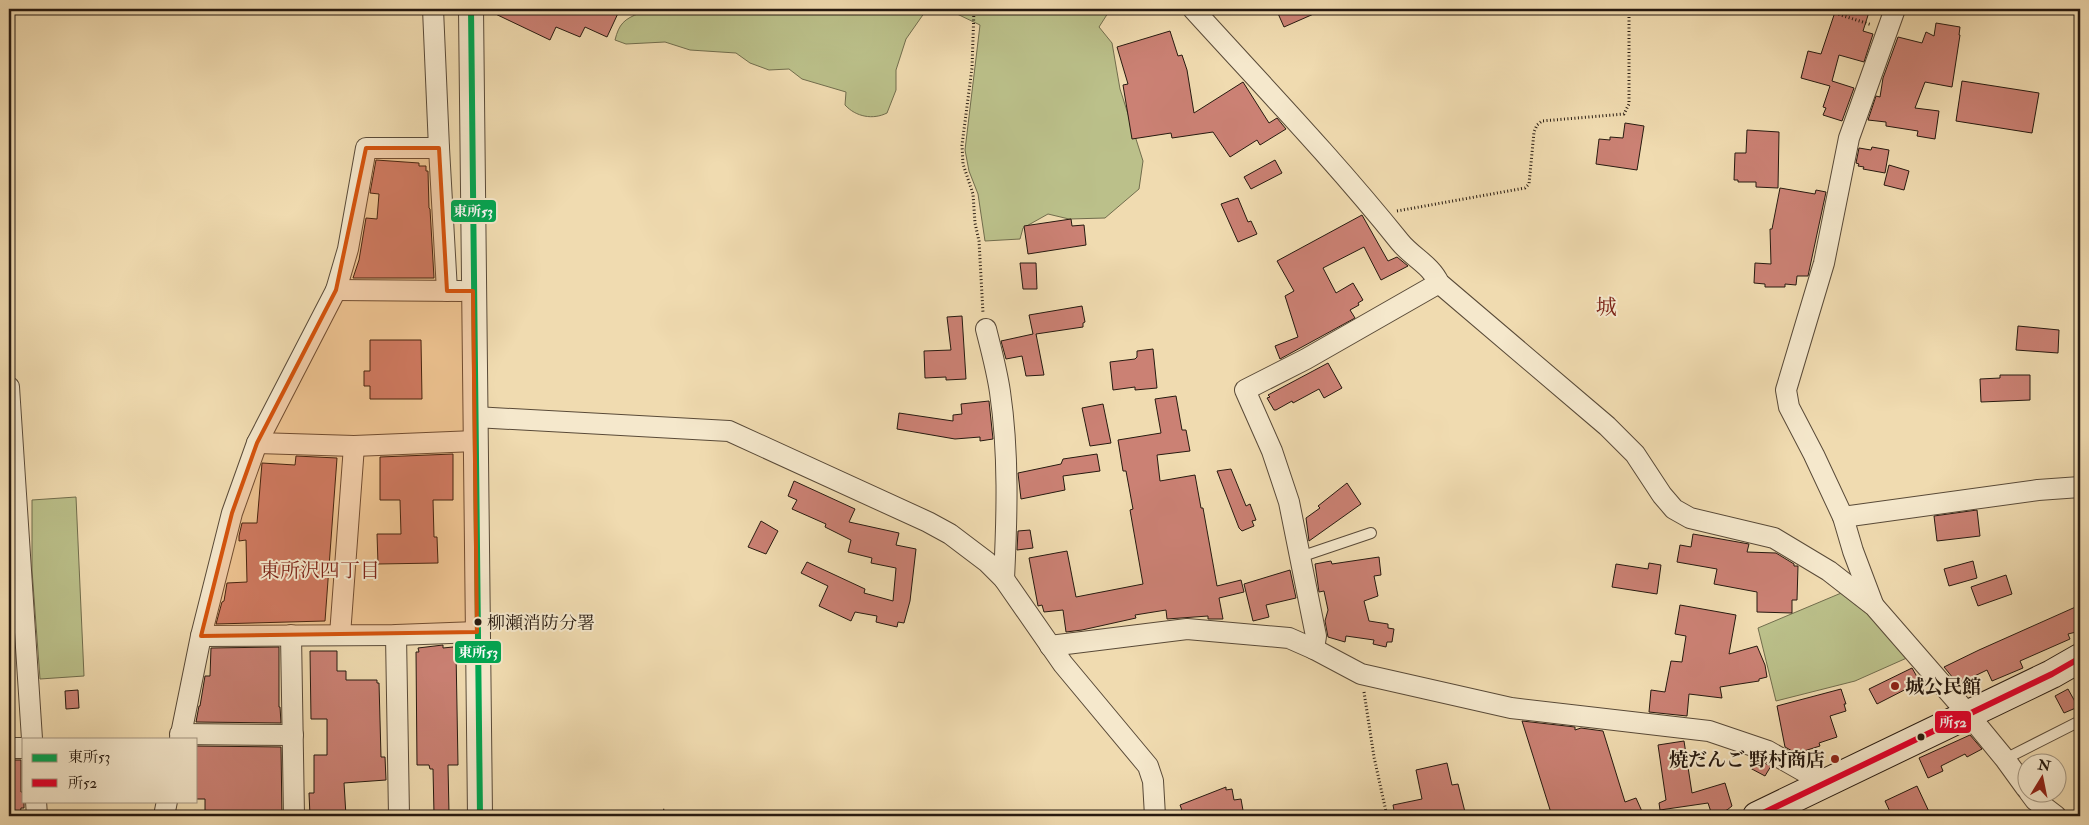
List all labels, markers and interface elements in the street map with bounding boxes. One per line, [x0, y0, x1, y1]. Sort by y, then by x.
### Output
line badge: 東所53 [450, 199, 497, 223]
text: 東所53 [453, 203, 493, 220]
district label: 城 [1596, 294, 1617, 321]
district label: 東所沢四丁目 [260, 558, 380, 583]
place label: 柳瀬消防分署 [487, 612, 595, 635]
marker: 柳瀬消防分署 [473, 617, 483, 627]
line badge: 東所53 [454, 640, 502, 664]
text: 東所53 [458, 644, 498, 661]
place label: 城公民館 [1905, 675, 1981, 699]
marker: 城公民館 [1889, 680, 1901, 692]
line badge: 所52 [1934, 710, 1972, 734]
text: 所52 [1939, 714, 1967, 731]
unlabelled marker [1916, 732, 1926, 742]
legend [22, 738, 198, 802]
text: 東所53 [68, 748, 110, 767]
place label: 焼だんご 野村商店 [1669, 748, 1825, 772]
north arrow [2016, 752, 2066, 802]
marker: 焼だんご 野村商店 [1829, 753, 1841, 765]
text: N [2036, 756, 2052, 775]
text: 所52 [68, 774, 98, 793]

